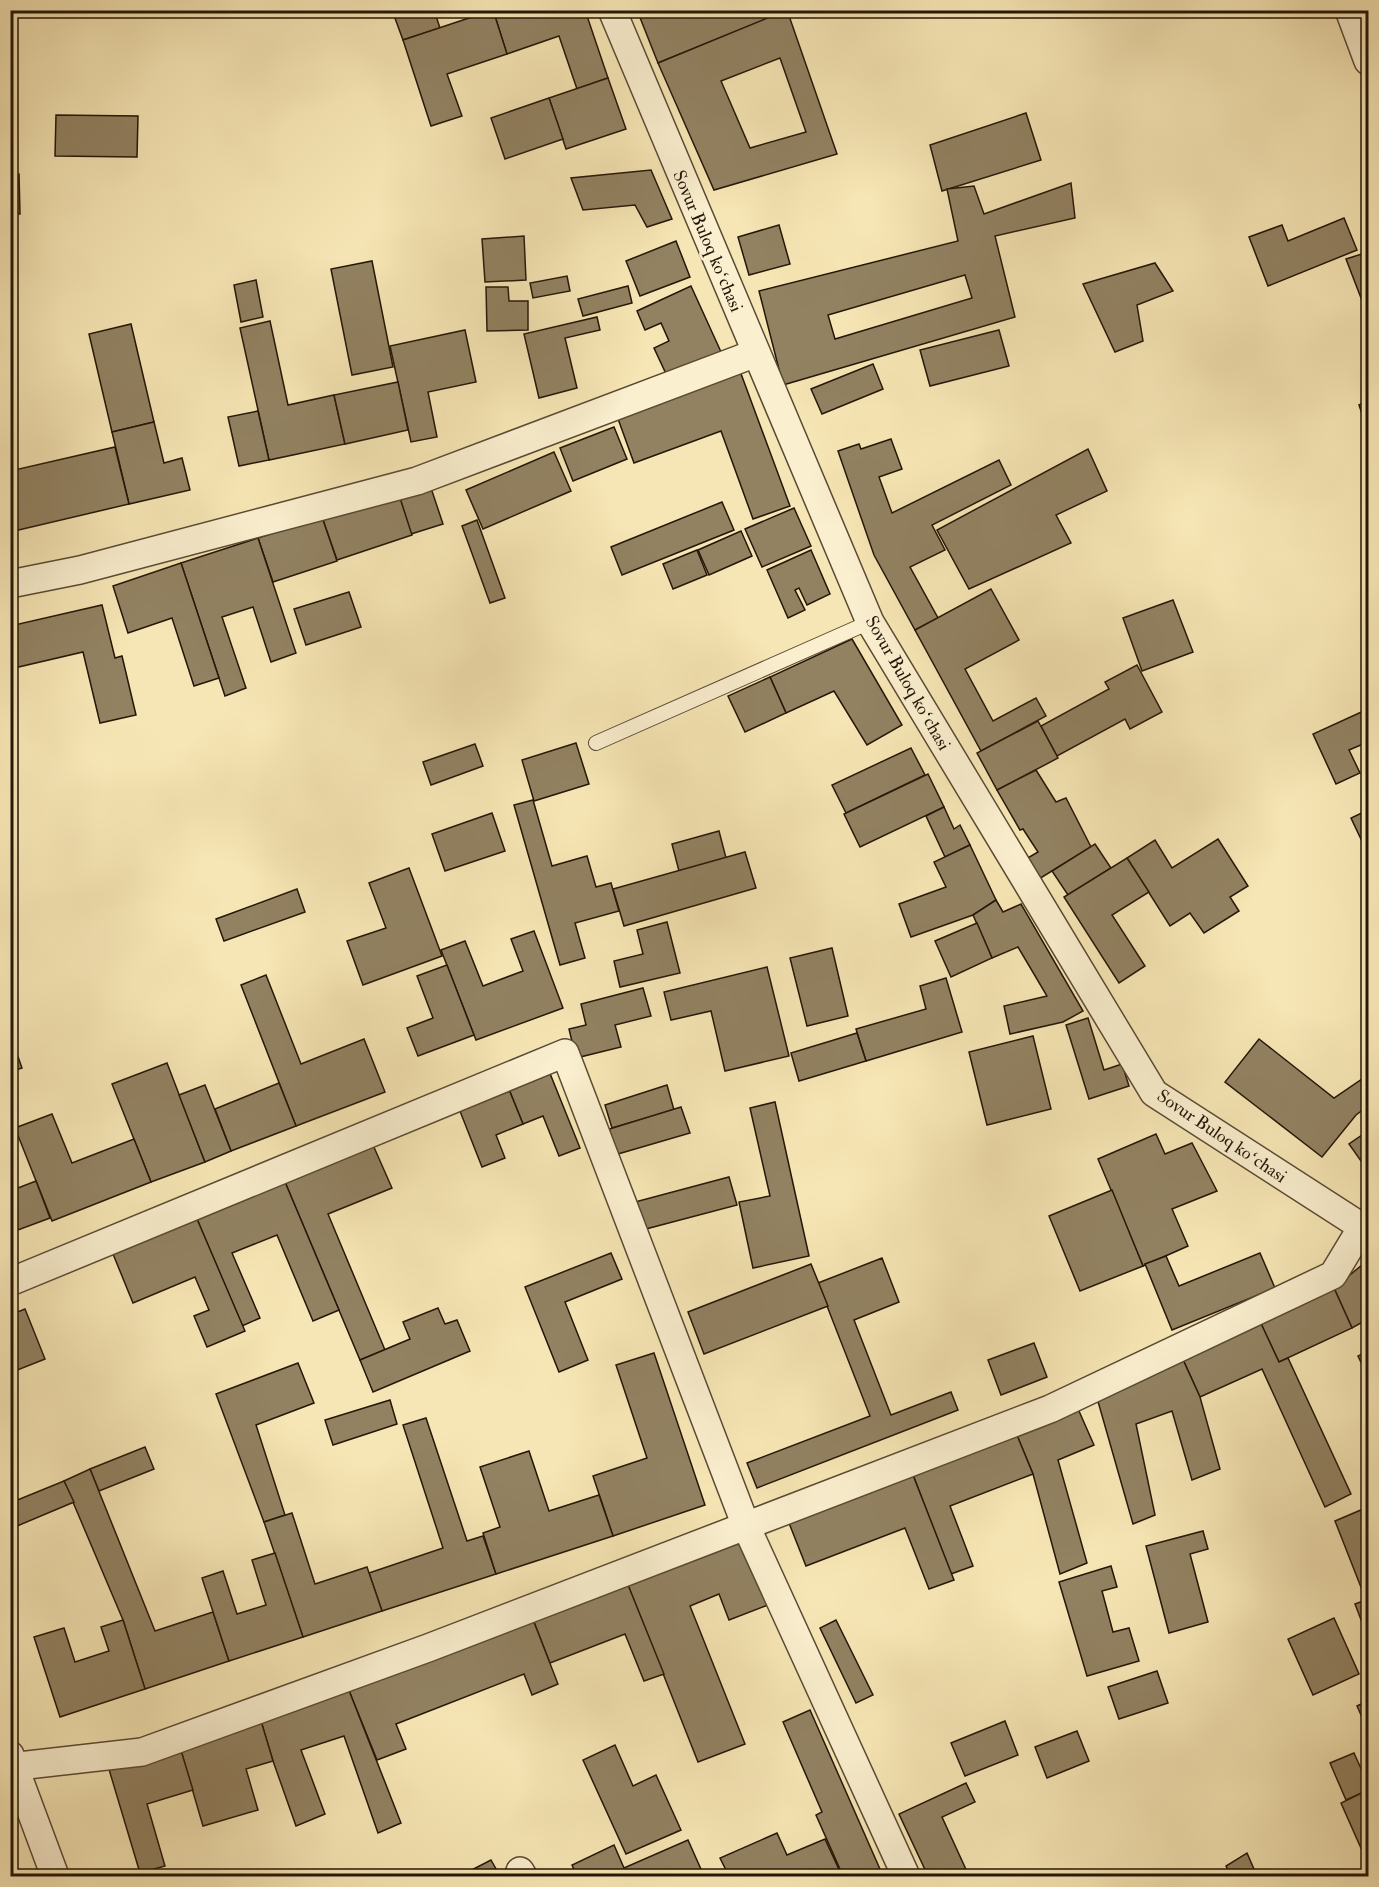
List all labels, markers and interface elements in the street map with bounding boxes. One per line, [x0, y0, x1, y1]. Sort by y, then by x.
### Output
street label: Sovur Buloq koʻchasi [667, 167, 748, 316]
street label: Sovur Buloq koʻchasi [860, 612, 956, 755]
street label: Sovur Buloq koʻchasi [1152, 1084, 1291, 1188]

